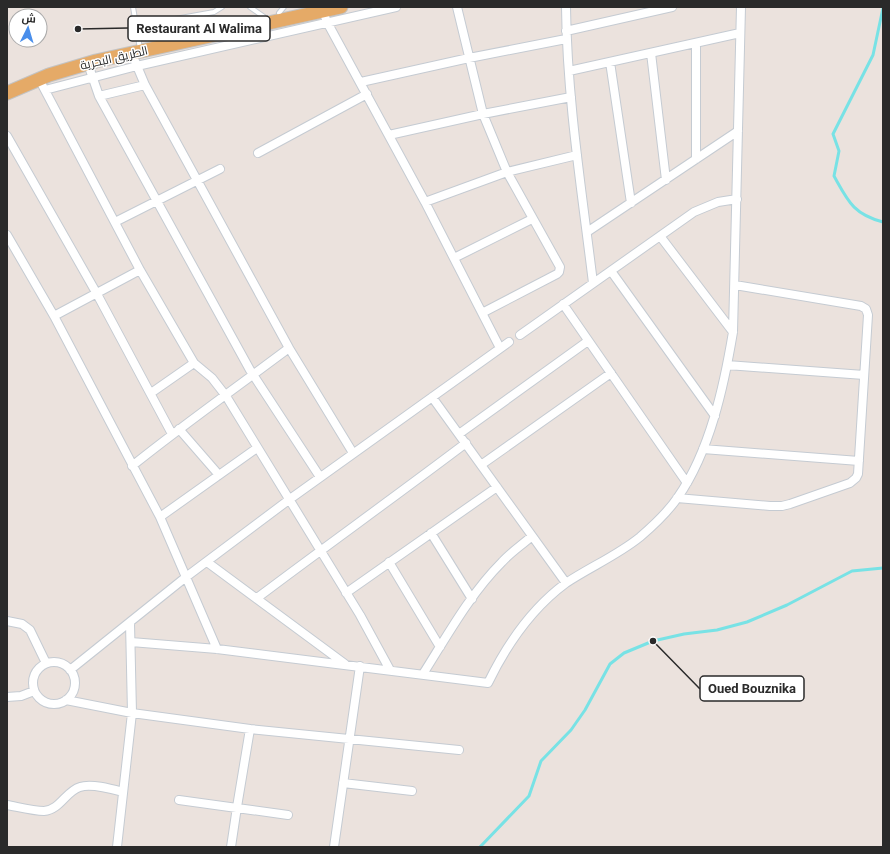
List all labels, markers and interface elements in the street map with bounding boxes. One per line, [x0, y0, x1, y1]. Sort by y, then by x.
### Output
north arrow [8, 8, 48, 48]
text: ش [21, 11, 36, 26]
callout: Restaurant Al Walima [128, 16, 270, 41]
text: Restaurant Al Walima [136, 21, 262, 36]
street label: الطريق البحرية [79, 43, 149, 73]
callout: Oued Bouznika [700, 676, 804, 701]
text: Oued Bouznika [708, 681, 796, 696]

